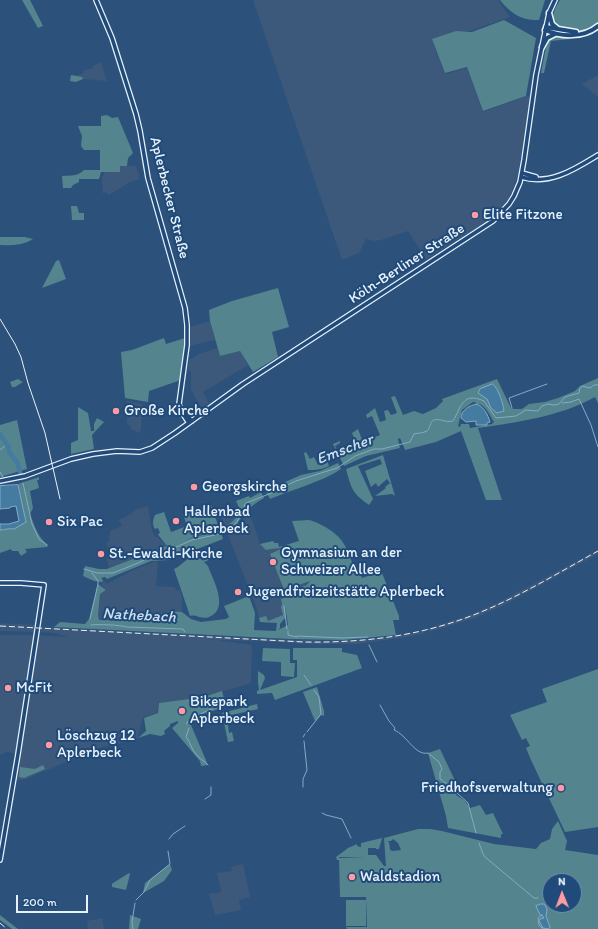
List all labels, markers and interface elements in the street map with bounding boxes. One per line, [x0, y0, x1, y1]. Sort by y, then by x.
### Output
street label: Aplerbecker Straße [145, 135, 193, 261]
place label: Elite Fitzone [483, 206, 563, 224]
marker: Elite Fitzone [470, 210, 480, 220]
street label: Köln-Berliner Straße [346, 220, 468, 308]
place label: Große Kirche [124, 402, 209, 420]
marker: Große Kirche [111, 406, 121, 416]
water label: Emscher [314, 430, 376, 470]
place label: Georgskirche [202, 478, 287, 496]
marker: Georgskirche [189, 482, 199, 492]
place label: Hallenbad Aplerbeck [184, 503, 250, 538]
place label: Six Pac [57, 513, 103, 531]
marker: Hallenbad Aplerbeck [171, 516, 181, 526]
marker: Six Pac [44, 517, 54, 527]
place label: Gymnasium an der Schweizer Allee [281, 544, 402, 579]
place label: St.-Ewaldi-Kirche [109, 545, 223, 563]
marker: St.-Ewaldi-Kirche [96, 549, 106, 559]
marker: Gymnasium an der Schweizer Allee [268, 557, 278, 567]
place label: Jugendfreizeitstätte Aplerbeck [246, 583, 444, 601]
marker: Jugendfreizeitstätte Aplerbeck [233, 587, 243, 597]
water label: Nathebach [102, 604, 176, 628]
place label: McFit [16, 679, 52, 697]
marker: McFit [3, 683, 13, 693]
place label: Bikepark Aplerbeck [190, 693, 254, 728]
marker: Bikepark Aplerbeck [177, 706, 187, 716]
place label: Löschzug 12 Aplerbeck [57, 727, 135, 762]
marker: Löschzug 12 Aplerbeck [44, 740, 54, 750]
place label: Friedhofsverwaltung [421, 779, 553, 797]
marker: Friedhofsverwaltung [556, 783, 566, 793]
place label: Waldstadion [360, 868, 440, 886]
marker: Waldstadion [347, 872, 357, 882]
north arrow [542, 873, 582, 913]
text: N [558, 875, 566, 888]
scale bar [18, 887, 90, 913]
text: 200 m [23, 895, 57, 909]

